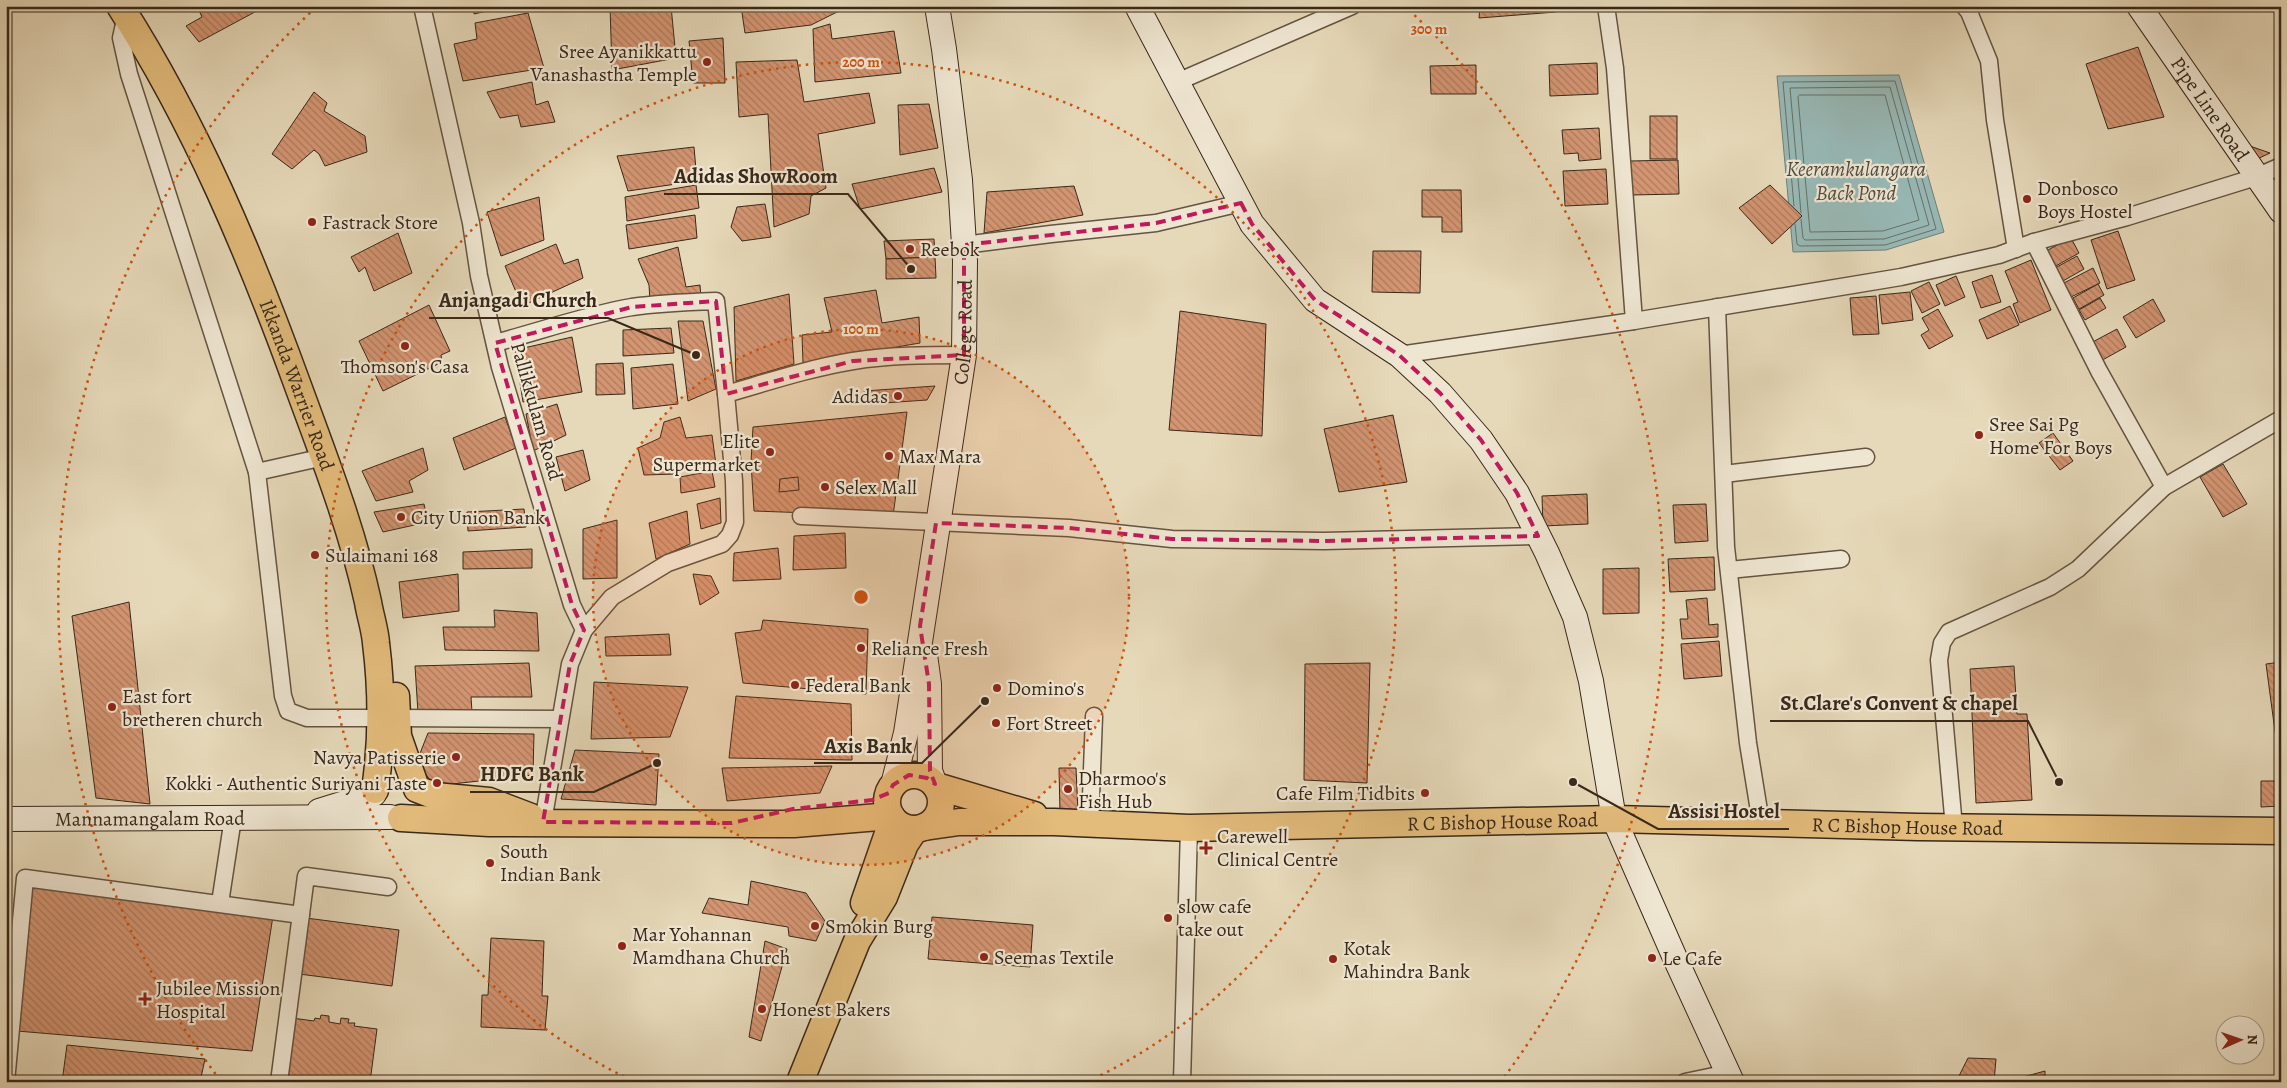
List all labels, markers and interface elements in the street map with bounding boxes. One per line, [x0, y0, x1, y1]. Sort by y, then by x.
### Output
text: 300 m [1411, 19, 1448, 39]
place label: Sree Ayanikkattu Vanashastha Temple [529, 38, 697, 88]
street label: Pipe Line Road [2164, 51, 2256, 167]
text: 200 m [842, 52, 880, 72]
marker: Sree Ayanikkattu Vanashastha Temple [701, 56, 713, 68]
water label: Keeramkulangara Back Pond [1786, 155, 1926, 207]
callout: Adidas ShowRoom [664, 158, 848, 194]
text: Adidas ShowRoom [673, 162, 838, 190]
place label: Donbosco Boys Hostel [2037, 175, 2133, 225]
marker: Donbosco Boys Hostel [2021, 193, 2033, 205]
place label: Fastrack Store [322, 209, 438, 236]
marker: Fastrack Store [306, 216, 318, 228]
place label: Reebok [920, 236, 980, 263]
marker: Reebok [904, 243, 916, 255]
street label: College Road [947, 279, 979, 386]
callout: Anjangadi Church [429, 282, 608, 318]
text: Anjangadi Church [438, 286, 597, 314]
street label: Ikkanda Warrier Road [253, 295, 341, 474]
text: 100 m [843, 319, 879, 339]
street label: Pallikkulam Road [504, 339, 569, 484]
marker: Thomson's Casa [399, 340, 411, 352]
place label: Thomson's Casa [341, 353, 470, 380]
place label: Adidas [831, 383, 888, 410]
marker: Adidas [892, 390, 904, 402]
place label: Sree Sai Pg Home For Boys [1989, 411, 2112, 461]
place label: Elite Supermarket [653, 428, 760, 478]
marker: Sree Sai Pg Home For Boys [1973, 429, 1985, 441]
place label: Max Mara [899, 443, 982, 470]
marker: Elite Supermarket [764, 446, 776, 458]
marker: Max Mara [883, 450, 895, 462]
place label: Selex Mall [835, 474, 917, 501]
marker: Selex Mall [819, 481, 831, 493]
place label: City Union Bank [411, 504, 545, 531]
marker: City Union Bank [395, 511, 407, 523]
place label: Sulaimani 168 [325, 542, 439, 569]
marker: Sulaimani 168 [309, 549, 321, 561]
centre of rings [852, 588, 870, 606]
place label: Reliance Fresh [871, 635, 989, 662]
marker: Reliance Fresh [855, 642, 867, 654]
place label: Federal Bank [805, 672, 911, 699]
place label: Domino's [1007, 675, 1085, 702]
marker: Federal Bank [789, 679, 801, 691]
marker: Domino's [991, 682, 1003, 694]
place label: East fort bretheren church [122, 683, 263, 733]
callout: St.Clare's Convent & chapel [1770, 685, 2028, 721]
text: St.Clare's Convent & chapel [1780, 689, 2018, 717]
marker: East fort bretheren church [106, 701, 118, 713]
place label: Fort Street [1006, 710, 1093, 737]
marker: Fort Street [990, 717, 1002, 729]
callout: Axis Bank [814, 727, 922, 763]
text: Axis Bank [823, 732, 912, 760]
place label: Navya Patisserie [313, 744, 446, 771]
marker: Navya Patisserie [450, 751, 462, 763]
callout: HDFC Bank [470, 756, 594, 792]
text: HDFC Bank [480, 760, 584, 788]
place label: Dharmoo's Fish Hub [1078, 765, 1167, 815]
place label: Kokki - Authentic Suriyani Taste [165, 770, 427, 797]
marker: Kokki - Authentic Suriyani Taste [431, 777, 443, 789]
place label: Cafe Film Tidbits [1276, 780, 1415, 807]
marker: Dharmoo's Fish Hub [1062, 783, 1074, 795]
marker: Cafe Film Tidbits [1419, 787, 1431, 799]
callout: Assisi Hostel [1658, 793, 1789, 829]
text: Assisi Hostel [1667, 797, 1780, 825]
street label: Mannamangalam Road [55, 805, 245, 833]
street label: R C Bishop House Road [1406, 806, 1599, 837]
street label: R C Bishop House Road [1811, 811, 2003, 842]
place label: Carewell Clinical Centre [1217, 823, 1338, 873]
place label: South Indian Bank [500, 838, 601, 888]
marker: Carewell Clinical Centre [1199, 841, 1213, 855]
marker: South Indian Bank [484, 857, 496, 869]
place label: slow cafe take out [1178, 893, 1251, 943]
marker: slow cafe take out [1162, 912, 1174, 924]
place label: Smokin Burg [825, 913, 933, 940]
marker: Smokin Burg [809, 920, 821, 932]
place label: Mar Yohannan Mamdhana Church [632, 921, 791, 971]
place label: Kotak Mahindra Bank [1343, 935, 1470, 985]
marker: Mar Yohannan Mamdhana Church [616, 940, 628, 952]
place label: Seemas Textile [994, 944, 1114, 971]
place label: Le Cafe [1662, 945, 1722, 972]
marker: Seemas Textile [978, 951, 990, 963]
marker: Le Cafe [1646, 952, 1658, 964]
marker: Kotak Mahindra Bank [1327, 953, 1339, 965]
place label: Jubilee Mission Hospital [156, 975, 280, 1025]
marker: Jubilee Mission Hospital [138, 992, 152, 1006]
place label: Honest Bakers [772, 996, 891, 1023]
marker: Honest Bakers [756, 1003, 768, 1015]
north arrow [2214, 1016, 2264, 1066]
text: N [2243, 1034, 2262, 1045]

